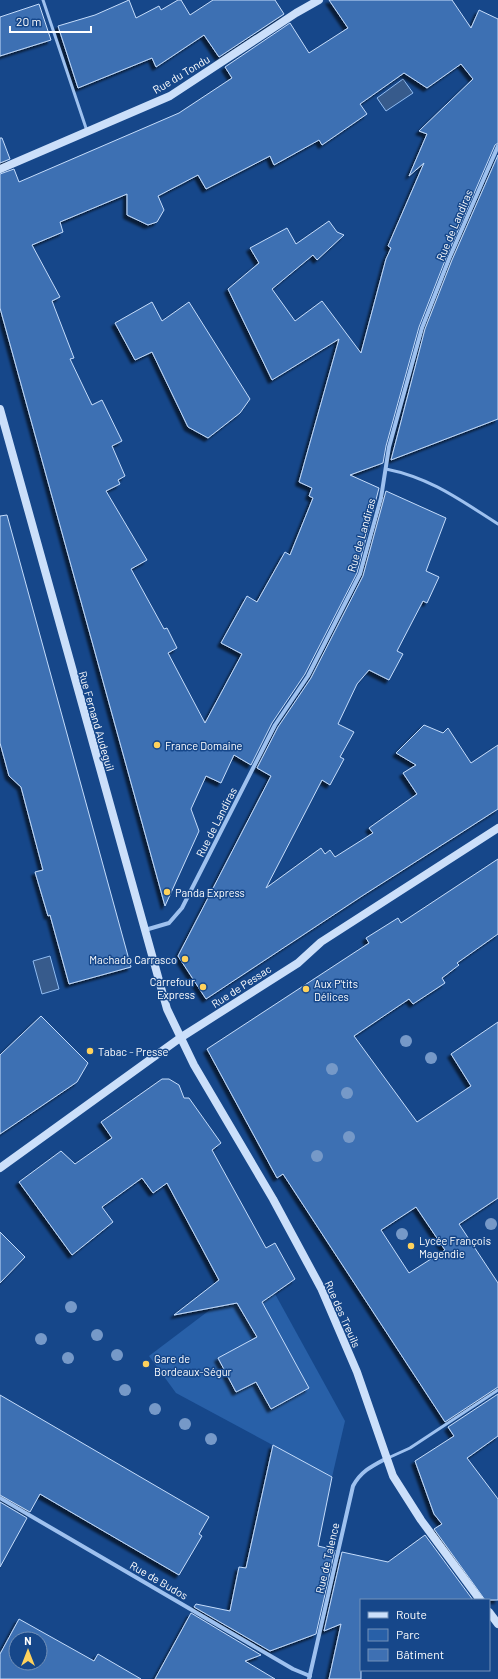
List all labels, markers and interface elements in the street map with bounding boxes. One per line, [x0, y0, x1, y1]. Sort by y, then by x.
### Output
scale bar [10, 8, 91, 34]
text: 20 m [16, 14, 42, 28]
street label: Rue du Tondu [150, 52, 212, 96]
street label: Rue de Landiras [433, 187, 475, 263]
street label: Rue de Landiras [344, 497, 378, 573]
street label: Rue Fernand Audeguil [76, 669, 118, 773]
place label: France Domaine [165, 739, 242, 752]
marker: France Domaine [152, 740, 162, 750]
street label: Rue de Landiras [193, 785, 239, 859]
place label: Panda Express [175, 886, 245, 899]
marker: Panda Express [162, 887, 172, 897]
place label: Machado Carrasco [89, 953, 177, 966]
marker: Machado Carrasco [180, 954, 190, 964]
street label: Rue de Pessac [209, 962, 274, 1010]
place label: Carrefour Express [150, 975, 195, 1001]
place label: Aux P'tits Délices [314, 977, 358, 1003]
marker: Carrefour Express [198, 982, 208, 992]
marker: Aux P'tits Délices [301, 984, 311, 994]
place label: Tabac - Presse [98, 1045, 168, 1058]
marker: Tabac - Presse [85, 1046, 95, 1056]
place label: Lycée François Magendie [419, 1234, 491, 1260]
marker: Lycée François Magendie [406, 1241, 416, 1251]
street label: Rue des Treuils [322, 1278, 364, 1350]
place label: Gare de Bordeaux-Ségur [154, 1352, 232, 1378]
marker: Gare de Bordeaux-Ségur [141, 1359, 151, 1369]
street label: Rue de Talence [313, 1521, 341, 1595]
street label: Rue de Budos [128, 1558, 190, 1602]
legend [360, 1599, 490, 1671]
text: Route [396, 1607, 427, 1621]
text: Parc [396, 1627, 420, 1641]
north arrow [8, 1631, 48, 1671]
text: N [24, 1634, 32, 1647]
text: Bâtiment [396, 1647, 444, 1661]

